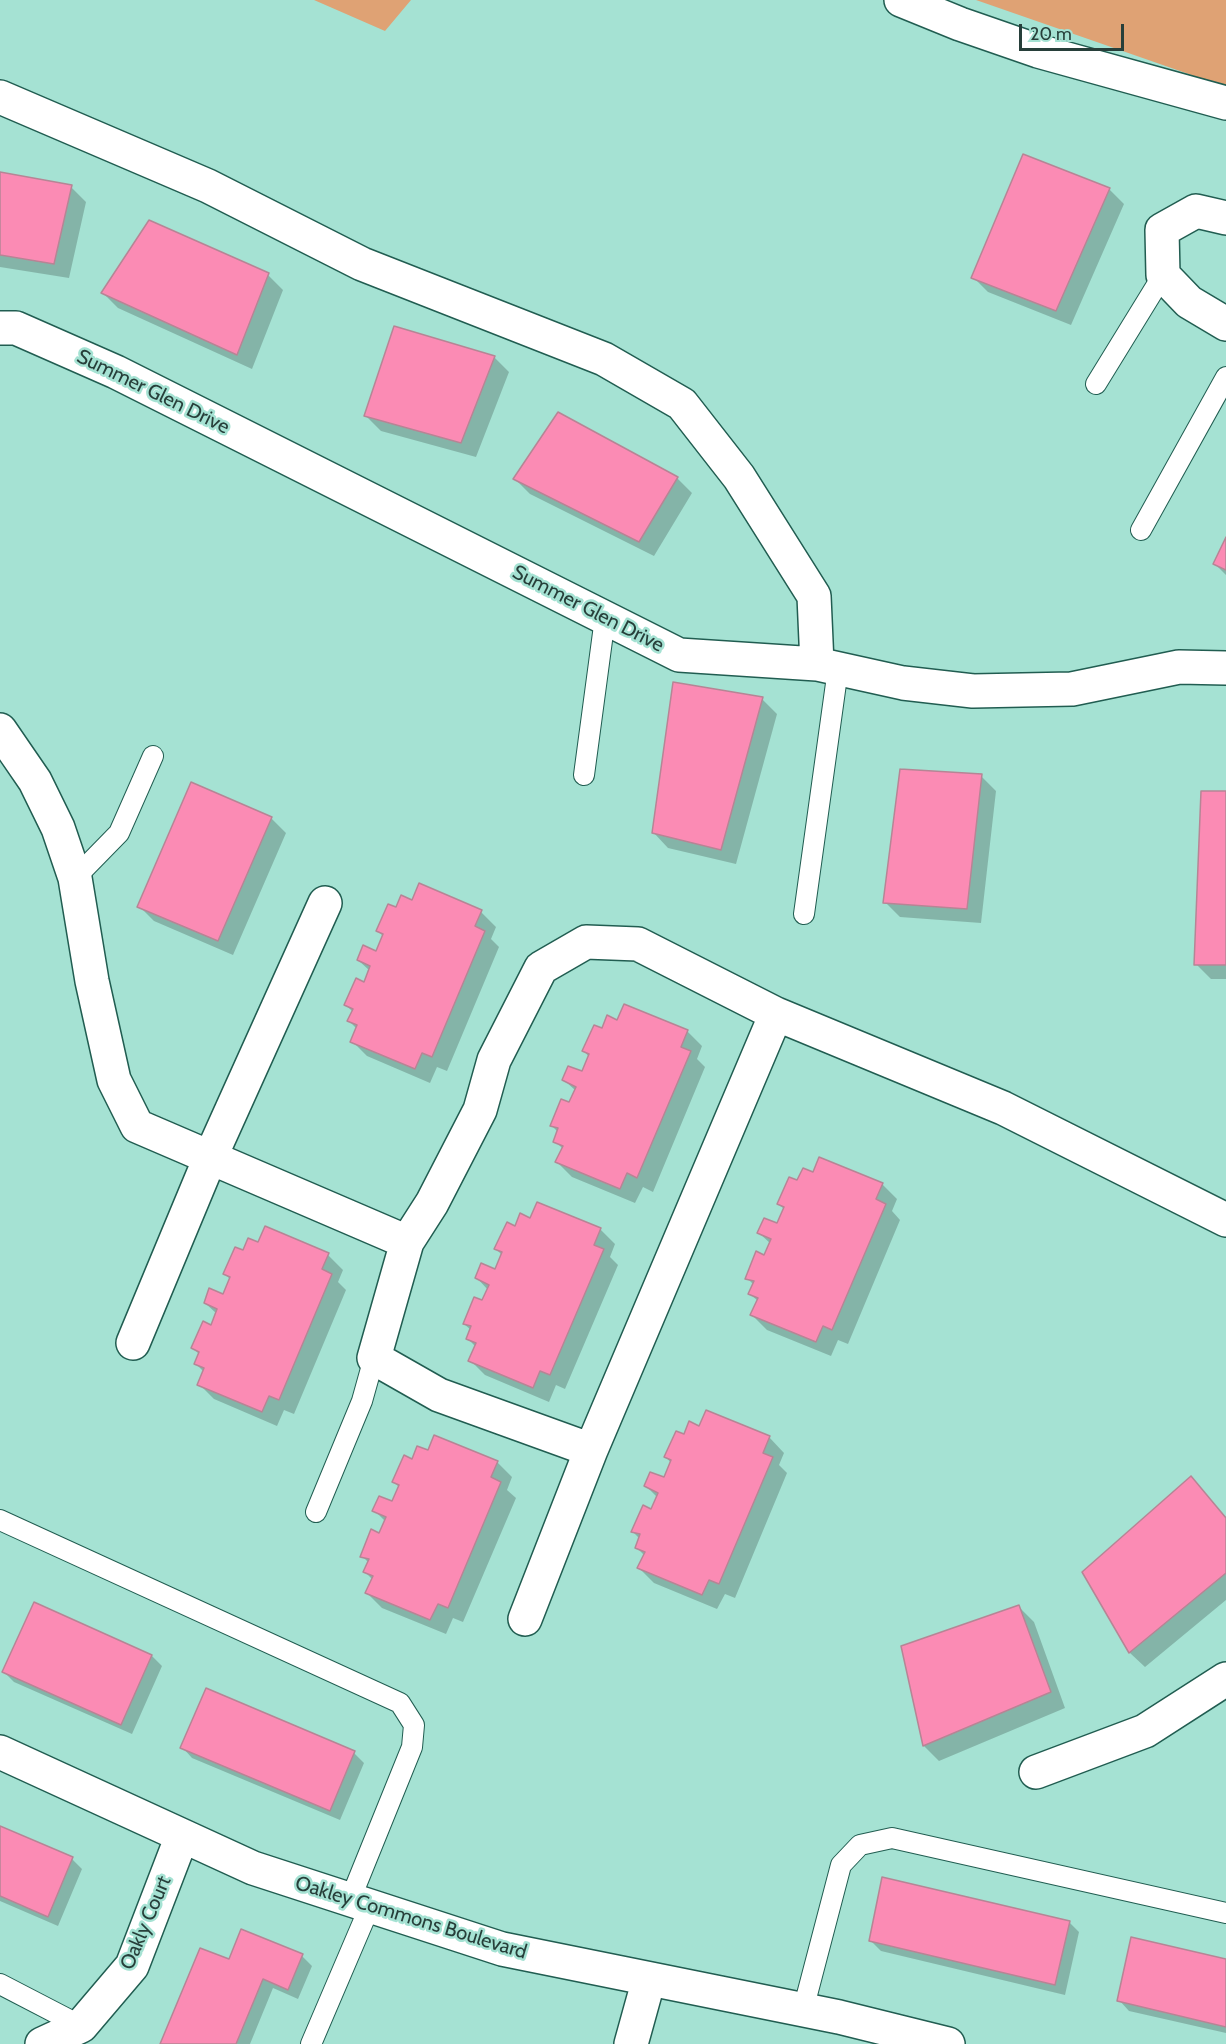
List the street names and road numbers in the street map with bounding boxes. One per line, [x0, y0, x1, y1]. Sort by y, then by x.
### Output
street label: Summer Glen Drive [73, 345, 233, 439]
street label: Summer Glen Drive [508, 560, 668, 658]
street label: Oakley Commons Boulevard [292, 1871, 530, 1965]
street label: Oakly Court [116, 1872, 176, 1974]

